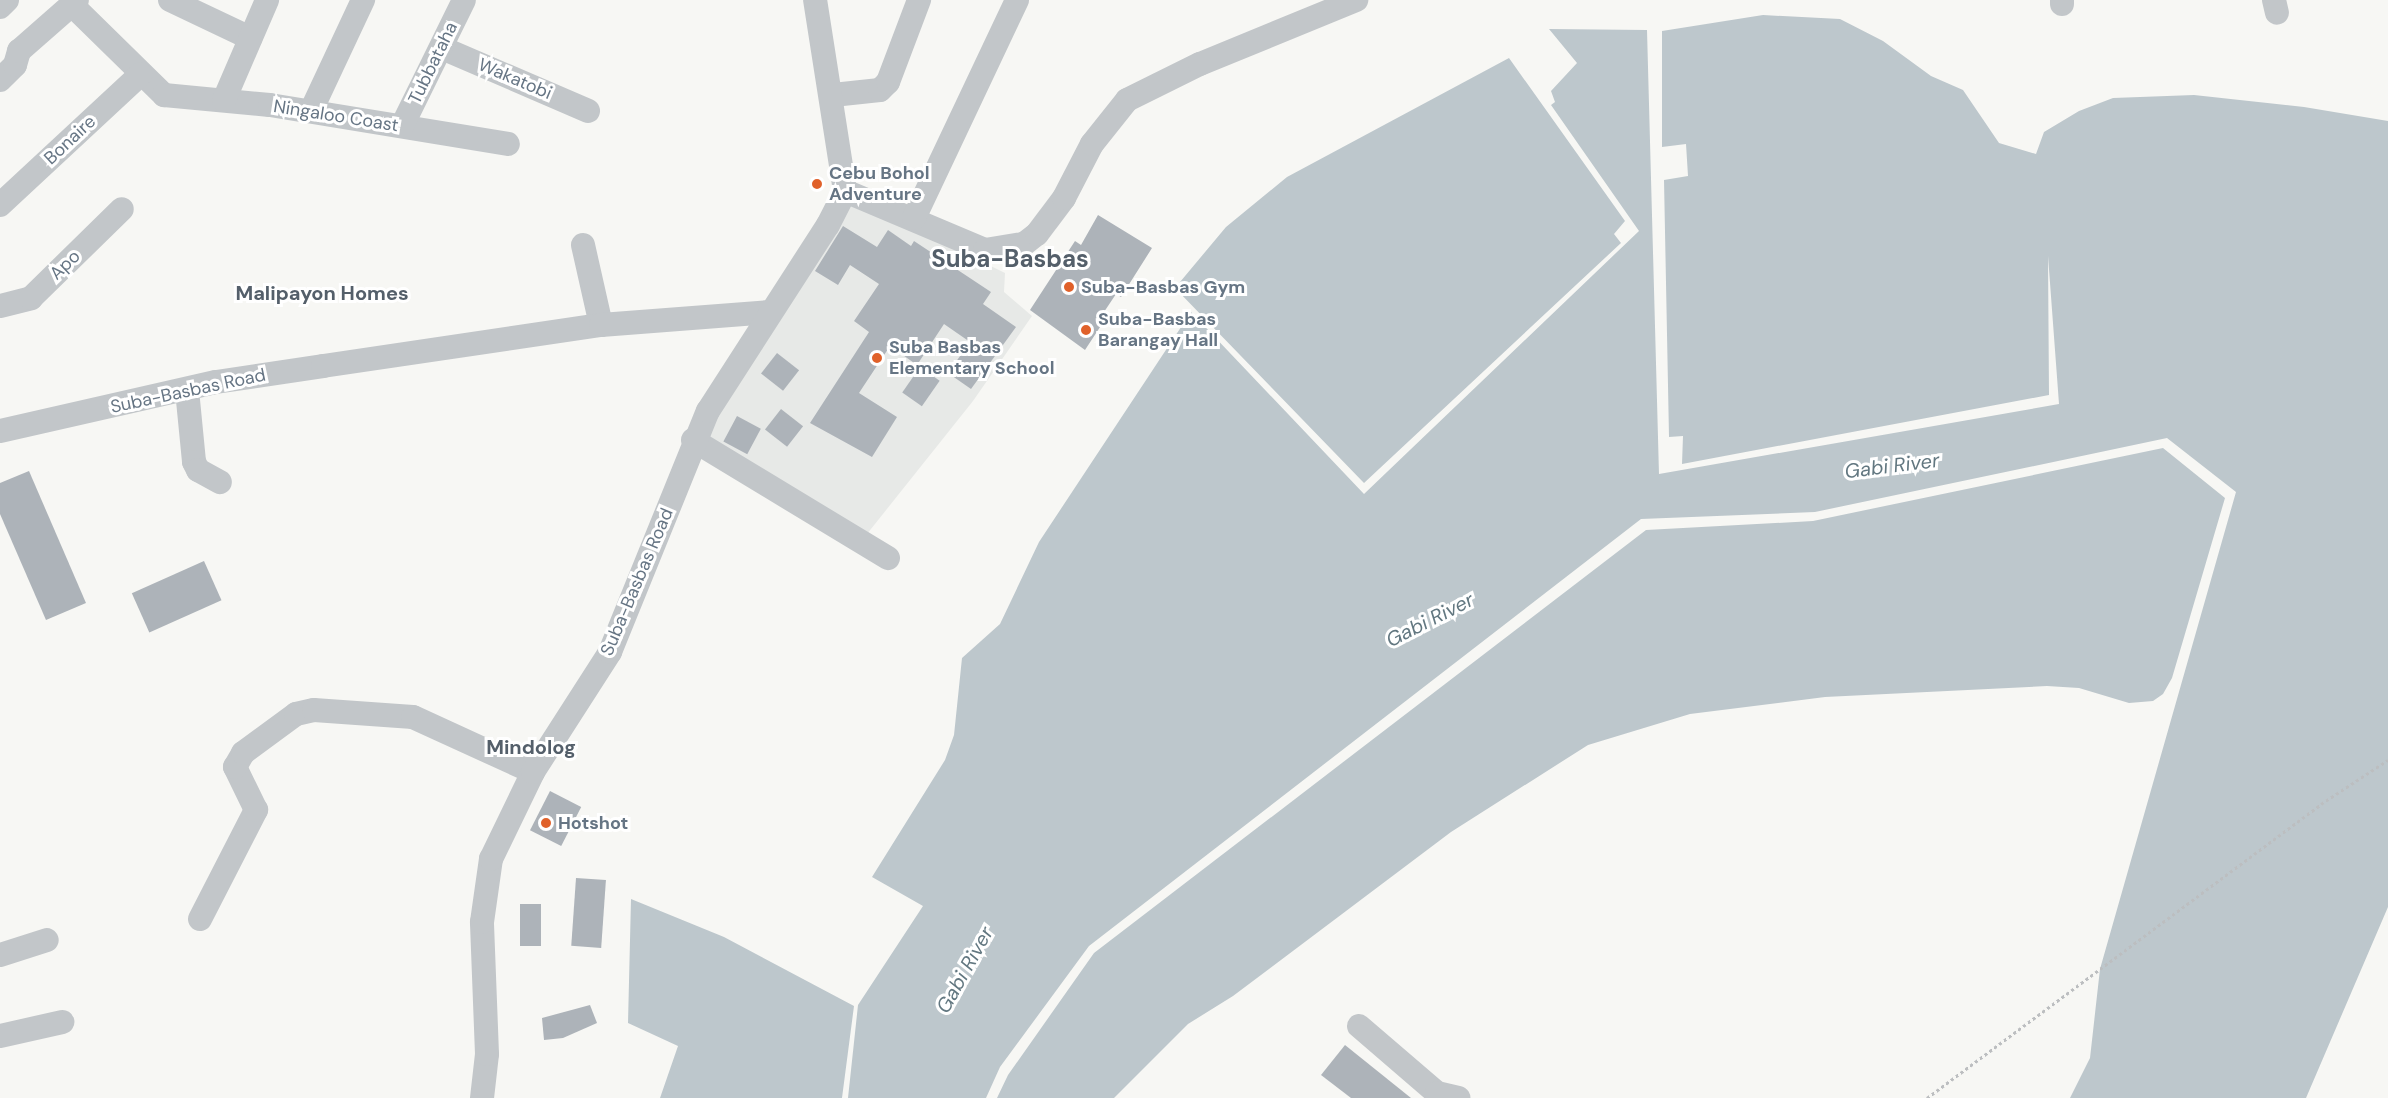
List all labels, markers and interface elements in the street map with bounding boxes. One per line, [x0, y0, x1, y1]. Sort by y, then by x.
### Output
street label: Tubbataha [404, 18, 462, 108]
street label: Wakatobi [475, 54, 555, 104]
street label: Ningaloo Coast [272, 95, 400, 137]
street label: Bonaire [40, 111, 100, 169]
place label: Cebu Bohol Adventure [829, 163, 930, 206]
marker: Cebu Bohol Adventure [810, 177, 824, 191]
street label: Apo [45, 245, 85, 285]
district label: Suba-Basbas [931, 245, 1089, 273]
place label: Suba-Basbas Gym [1081, 276, 1245, 298]
marker: Suba-Basbas Gym [1062, 280, 1076, 294]
district label: Malipayon Homes [235, 281, 409, 305]
place label: Suba-Basbas Barangay Hall [1098, 309, 1218, 352]
marker: Suba-Basbas Barangay Hall [1079, 323, 1093, 337]
place label: Suba Basbas Elementary School [889, 337, 1055, 380]
marker: Suba Basbas Elementary School [870, 351, 884, 365]
street label: Suba-Basbas Road [108, 364, 268, 418]
water label: Gabi River [1843, 448, 1941, 484]
street label: Suba-Basbas Road [596, 505, 678, 659]
water label: Gabi River [1382, 588, 1478, 652]
district label: Mindolog [486, 735, 576, 759]
place label: Hotshot [558, 812, 628, 834]
marker: Hotshot [539, 816, 553, 830]
water label: Gabi River [931, 923, 999, 1017]

